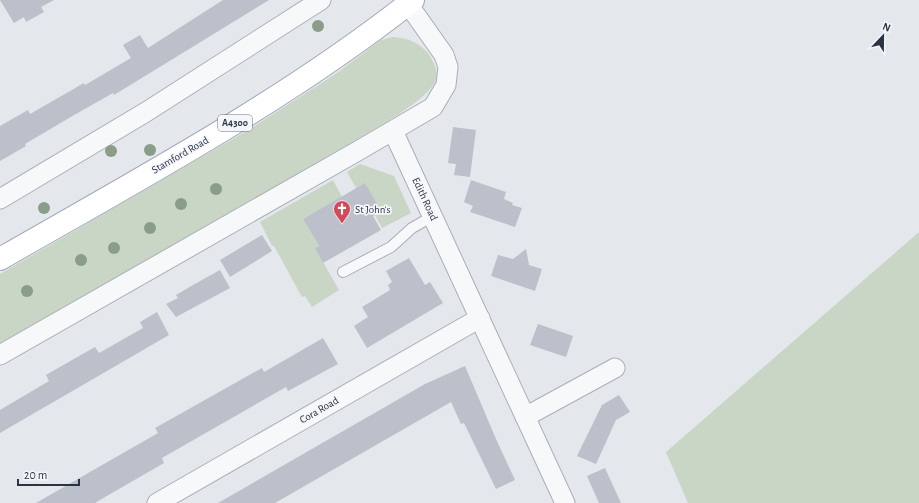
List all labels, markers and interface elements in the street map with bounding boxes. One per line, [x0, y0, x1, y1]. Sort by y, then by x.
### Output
north arrow [863, 16, 903, 56]
text: N [881, 21, 892, 34]
road number: A4300 [218, 115, 252, 131]
street label: Stamford Road [150, 134, 211, 176]
street label: Edith Road [410, 176, 440, 223]
church icon: St John's [332, 199, 352, 224]
place label: St John's [355, 204, 391, 215]
street label: Cora Road [298, 394, 341, 426]
scale bar [18, 461, 79, 487]
text: 20 m [24, 469, 47, 481]

